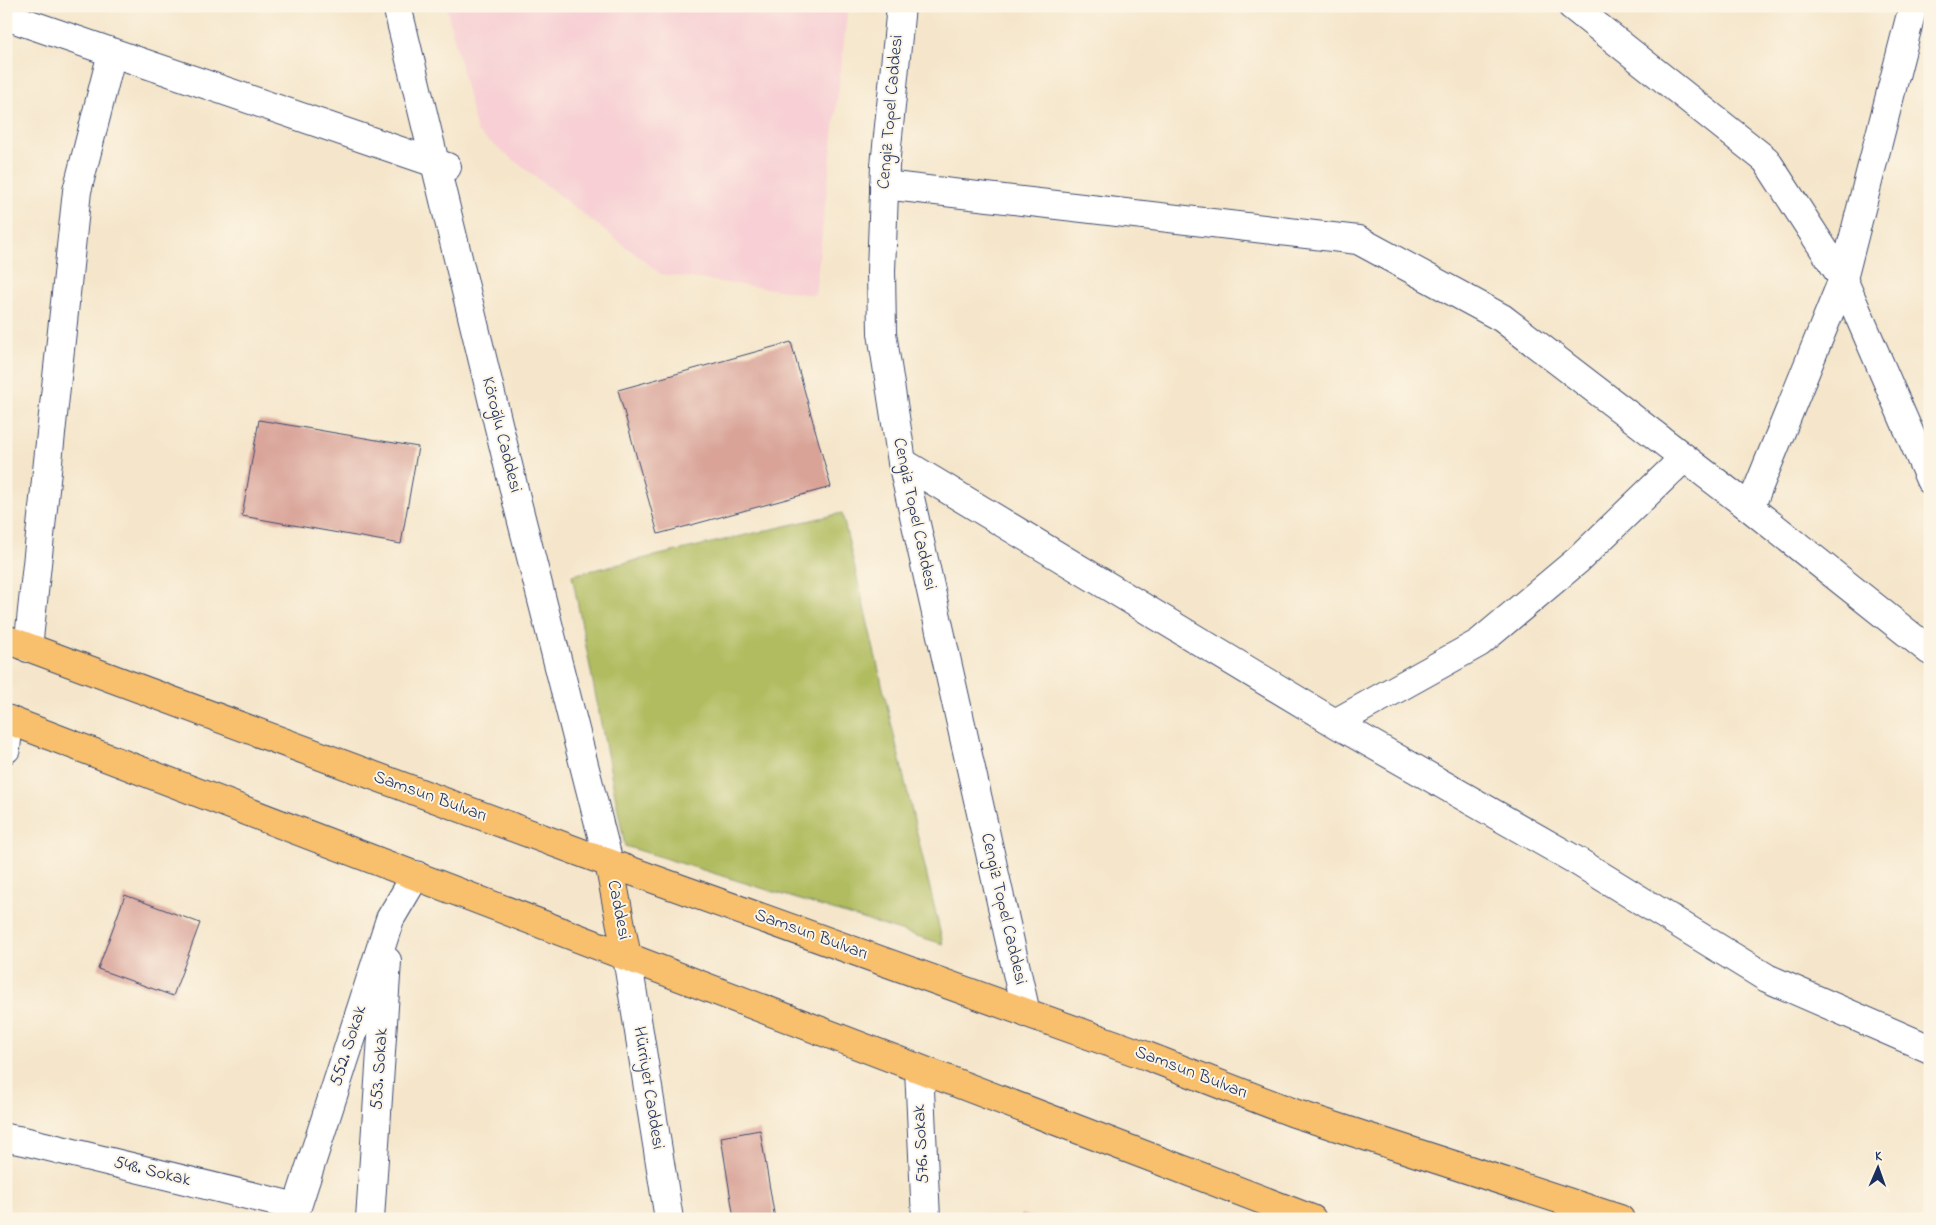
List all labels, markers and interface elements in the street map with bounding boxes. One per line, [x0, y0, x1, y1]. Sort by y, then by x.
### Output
street label: Cengiz Topel Caddesi [871, 34, 912, 190]
street label: Köroğlu Caddesi [473, 374, 528, 496]
street label: Cengiz Topel Caddesi [884, 436, 943, 593]
street label: Samsun Bulvarı [370, 764, 490, 830]
street label: Cengiz Topel Caddesi [972, 831, 1033, 988]
street label: Caddesi [599, 878, 637, 942]
street label: Samsun Bulvarı [751, 902, 871, 968]
street label: 552. Sokak [324, 1002, 374, 1090]
street label: Hürriyet Caddesi [625, 1025, 671, 1151]
street label: 553. Sokak [364, 1027, 396, 1111]
street label: Samsun Bulvarı [1131, 1040, 1251, 1106]
street label: 576. Sokak [907, 1103, 937, 1184]
north arrow [1854, 1142, 1904, 1192]
text: K [1875, 1146, 1883, 1167]
street label: 548. Sokak [111, 1150, 193, 1194]

